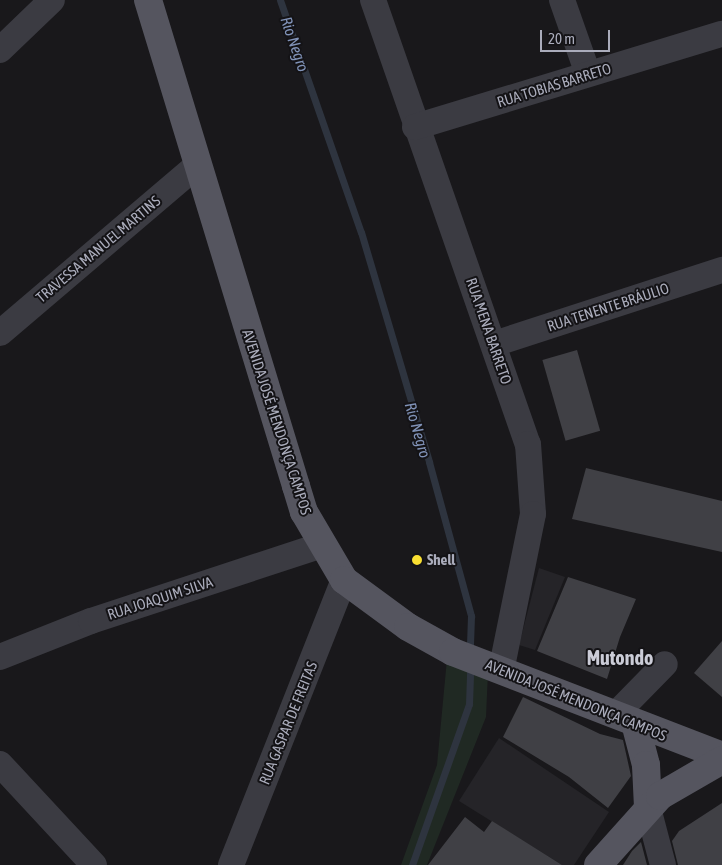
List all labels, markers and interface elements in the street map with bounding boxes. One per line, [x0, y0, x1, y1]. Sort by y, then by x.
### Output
water label: Rio Negro [277, 14, 313, 74]
scale bar [542, 20, 612, 52]
text: 20 m [548, 30, 575, 47]
street label: RUA TOBIAS BARRETO [495, 59, 613, 111]
street label: TRAVESSA MANUEL MARTINS [32, 192, 164, 306]
street label: RUA MENA BARRETO [462, 275, 516, 387]
street label: RUA TENENTE BRÁULIO [545, 279, 671, 335]
street label: AVENIDA JOSÉ MENDONÇA CAMPOS [239, 327, 315, 517]
water label: Rio Negro [401, 400, 435, 460]
place label: Shell [427, 551, 455, 569]
marker: Shell [411, 554, 423, 566]
street label: RUA JOAQUIM SILVA [105, 572, 215, 624]
district label: Mutondo [587, 645, 653, 669]
street label: AVENIDA JOSÉ MENDONÇA CAMPOS [483, 655, 669, 745]
street label: RUA GASPAR DE FREITAS [255, 659, 321, 787]

